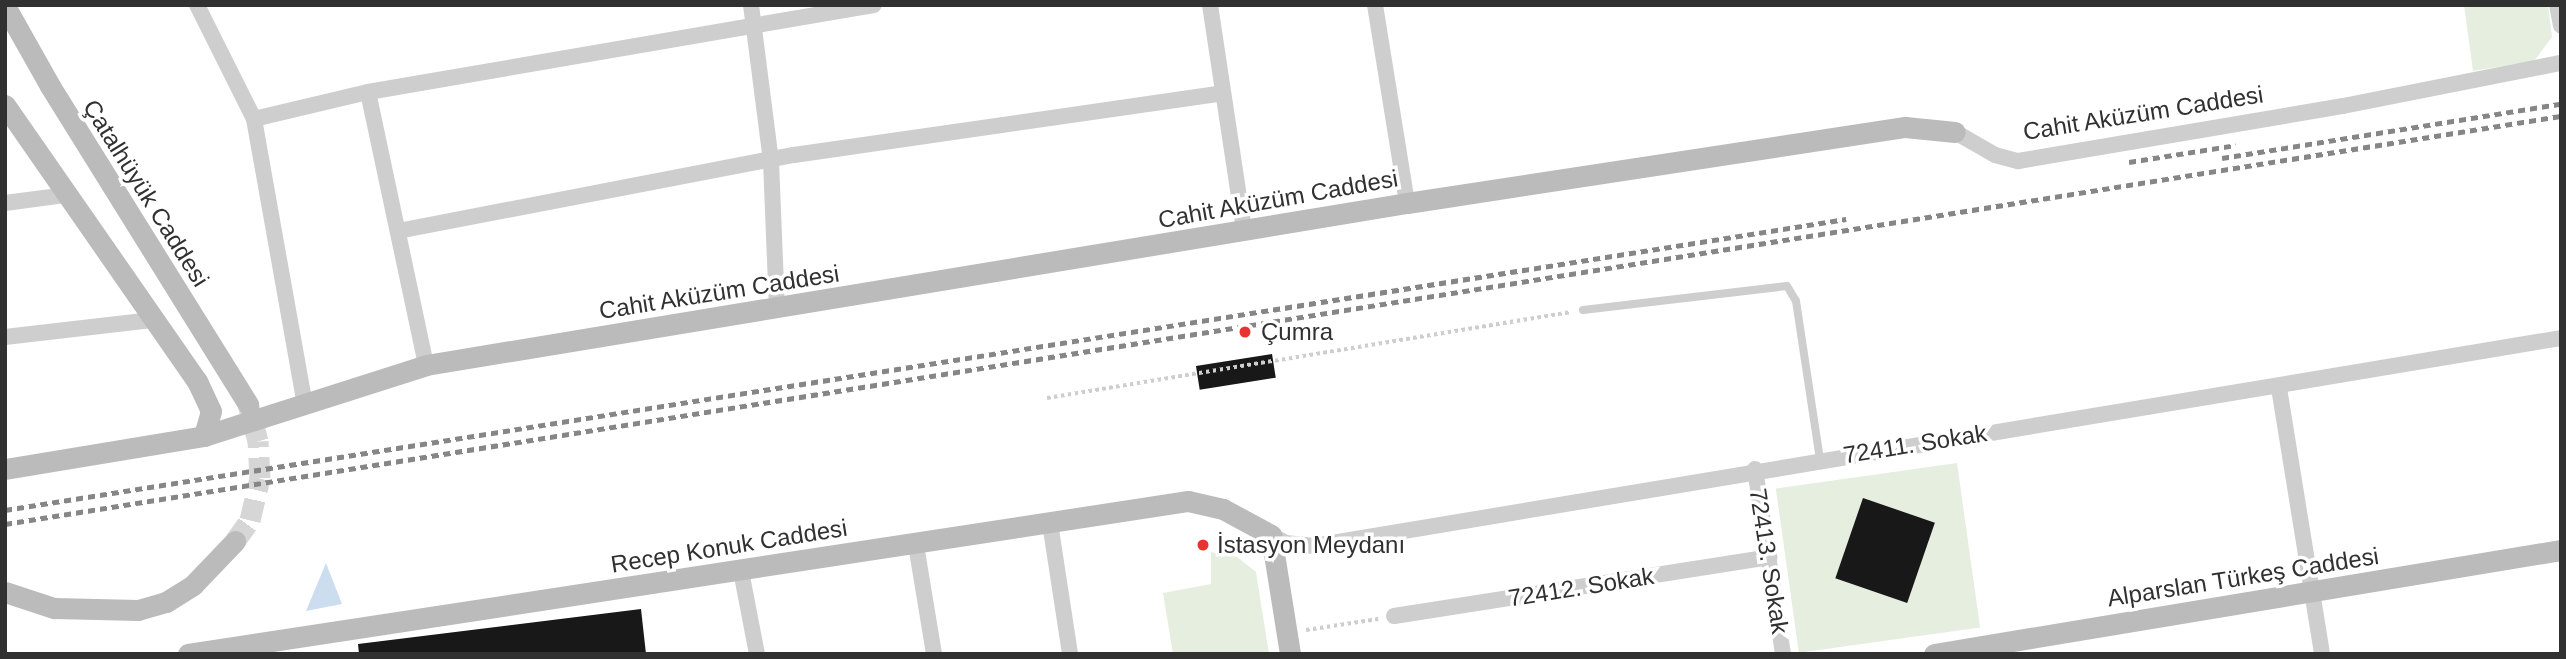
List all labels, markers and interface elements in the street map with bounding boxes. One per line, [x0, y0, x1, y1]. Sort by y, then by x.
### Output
street label: Cahit Aküzüm Caddesi [2020, 80, 2266, 146]
street label: Çatalhüyük Caddesi [77, 94, 215, 292]
street label: Cahit Aküzüm Caddesi [1155, 164, 1401, 234]
street label: Cahit Aküzüm Caddesi [596, 259, 842, 325]
place label: Çumra [1261, 318, 1333, 346]
marker: Çumra [1235, 322, 1255, 342]
street label: 72411. Sokak [1841, 418, 1989, 470]
street label: 72413. Sokak [1743, 486, 1795, 636]
street label: Recep Konuk Caddesi [609, 513, 849, 579]
place label: İstasyon Meydanı [1217, 531, 1405, 559]
marker: İstasyon Meydanı [1195, 537, 1211, 553]
street label: Alparslan Türkeş Caddesi [2105, 541, 2381, 613]
street label: 72412. Sokak [1506, 561, 1656, 613]

